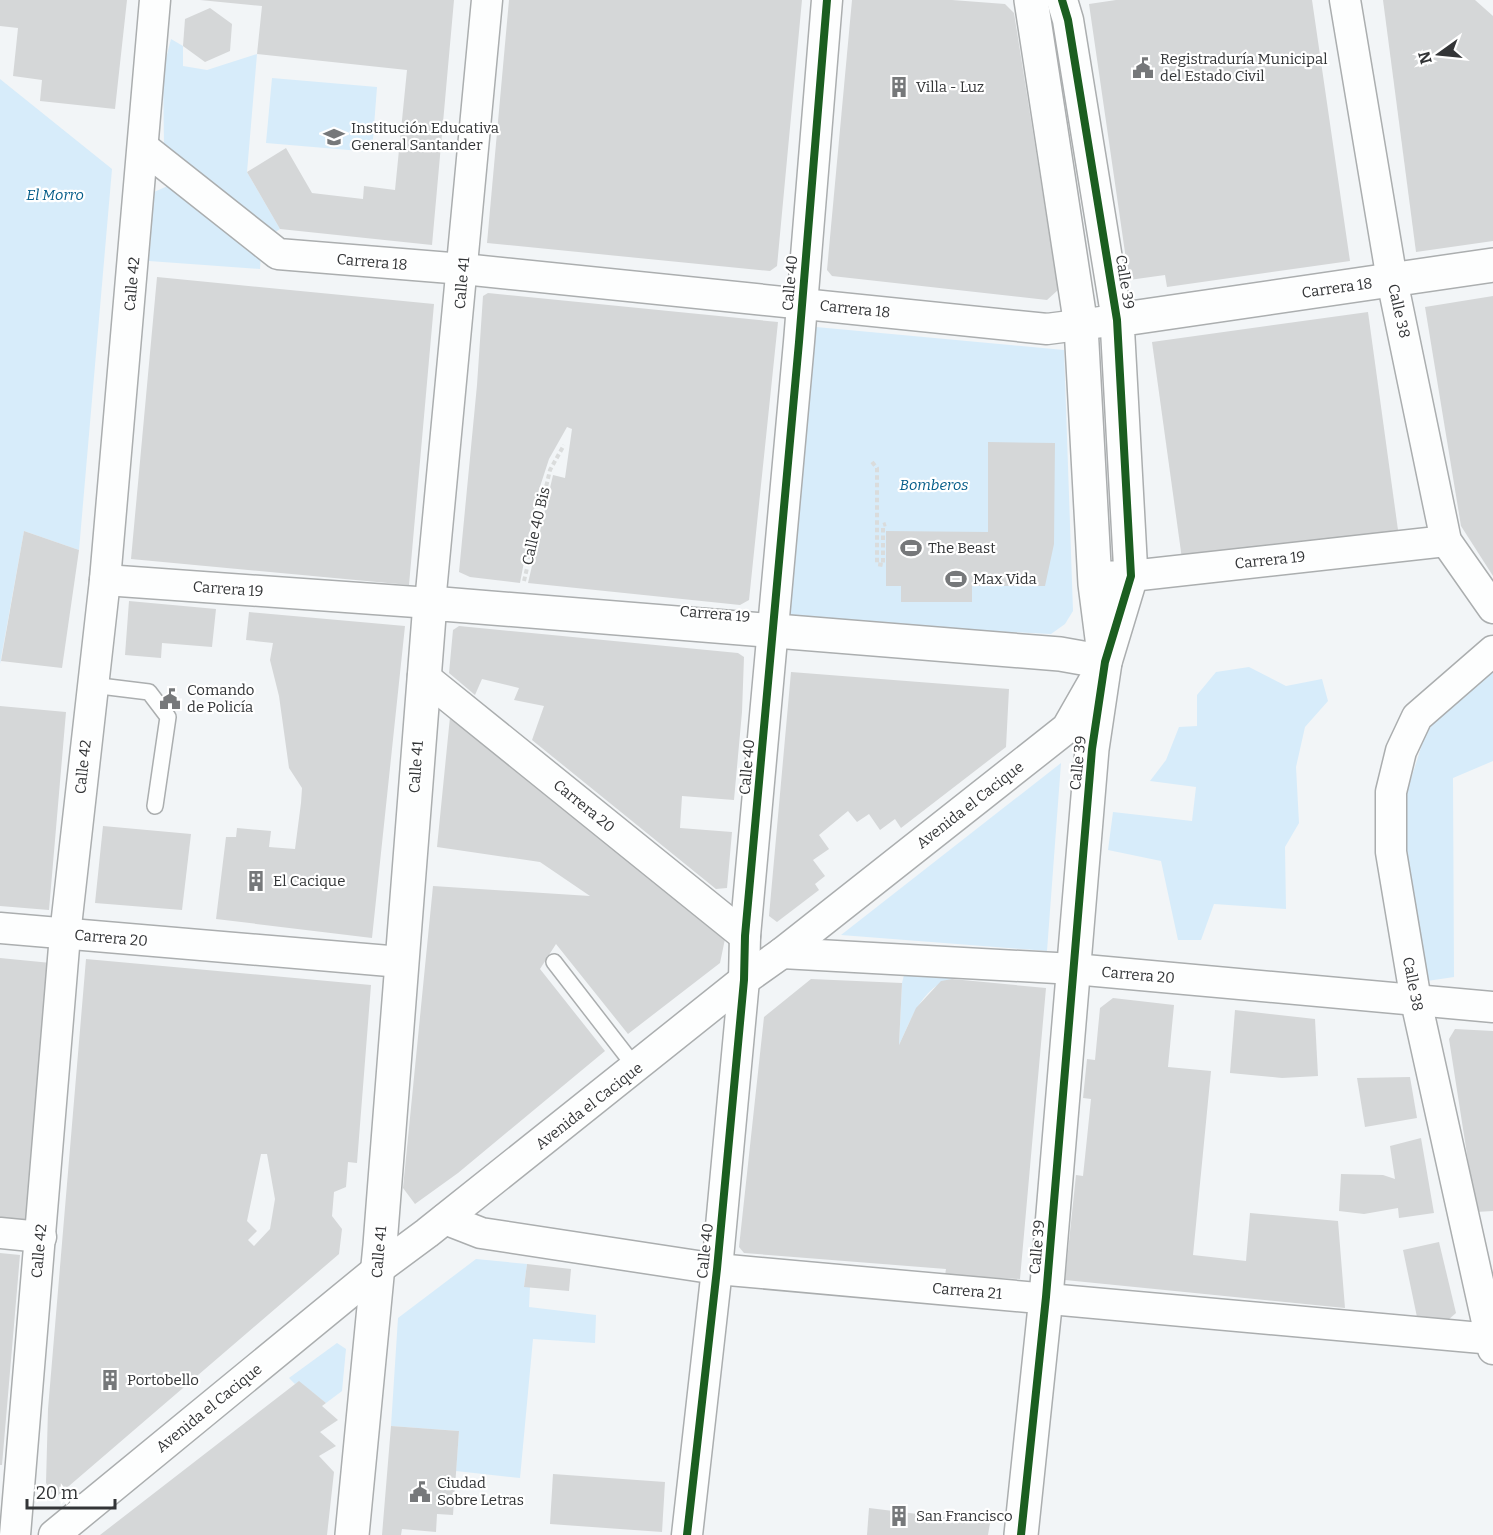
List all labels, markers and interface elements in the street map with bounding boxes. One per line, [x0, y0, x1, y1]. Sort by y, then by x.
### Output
north arrow [1409, 24, 1469, 84]
text: N [1414, 49, 1436, 66]
place label: Registraduría Municipal del Estado Civil [1160, 50, 1328, 85]
public building icon: Registraduría Municipal del Estado Civil [1131, 56, 1155, 80]
building icon: Villa - Luz [887, 75, 911, 99]
place label: Villa - Luz [916, 78, 984, 96]
place label: Institución Educativa General Santander [351, 119, 499, 154]
school or university icon: Institución Educativa General Santander [322, 125, 346, 149]
park label: El Morro [26, 186, 84, 204]
street label: Carrera 18 [336, 250, 408, 274]
street label: Calle 40 [779, 254, 801, 312]
street label: Calle 39 [1112, 254, 1138, 310]
street label: Calle 42 [121, 256, 143, 312]
street label: Calle 41 [451, 256, 473, 310]
street label: Carrera 18 [1301, 274, 1373, 302]
street label: Calle 38 [1384, 282, 1414, 340]
street label: Carrera 18 [819, 296, 891, 322]
park label: Bomberos [900, 476, 968, 494]
street label: Calle 40 Bis [518, 485, 554, 567]
sports icon: The Beast [899, 536, 923, 560]
place label: The Beast [928, 539, 996, 557]
street label: Carrera 19 [1234, 547, 1306, 573]
sports icon: Max Vida [944, 567, 968, 591]
place label: Max Vida [973, 570, 1037, 588]
street label: Carrera 19 [192, 578, 264, 600]
street label: Carrera 19 [679, 602, 751, 626]
place label: Comando de Policía [187, 681, 254, 716]
public building icon: Comando de Policía [158, 687, 182, 711]
street label: Calle 39 [1066, 735, 1090, 791]
street label: Calle 40 [736, 738, 758, 796]
street label: Calle 42 [71, 739, 95, 795]
street label: Calle 41 [405, 740, 427, 794]
street label: Avenida el Cacique [913, 758, 1027, 852]
street label: Carrera 20 [550, 776, 618, 836]
building icon: El Cacique [244, 869, 268, 893]
place label: El Cacique [273, 872, 345, 890]
street label: Carrera 20 [74, 926, 148, 950]
street label: Calle 38 [1399, 955, 1427, 1013]
street label: Carrera 20 [1101, 963, 1175, 987]
street label: Avenida el Cacique [532, 1059, 646, 1153]
street label: Calle 39 [1026, 1219, 1048, 1275]
street label: Calle 40 [693, 1222, 717, 1280]
street label: Calle 42 [28, 1223, 50, 1279]
street label: Calle 41 [368, 1225, 390, 1279]
street label: Carrera 21 [931, 1279, 1003, 1303]
street label: Avenida el Cacique [152, 1360, 266, 1456]
building icon: Portobello [98, 1368, 122, 1392]
place label: Portobello [127, 1371, 199, 1389]
scale bar [27, 1472, 116, 1510]
place label: Ciudad Sobre Letras [437, 1474, 524, 1509]
public building icon: Ciudad Sobre Letras [408, 1480, 432, 1504]
text: 20 m [36, 1482, 78, 1504]
building icon: San Francisco [887, 1504, 911, 1528]
place label: San Francisco [916, 1507, 1013, 1525]

